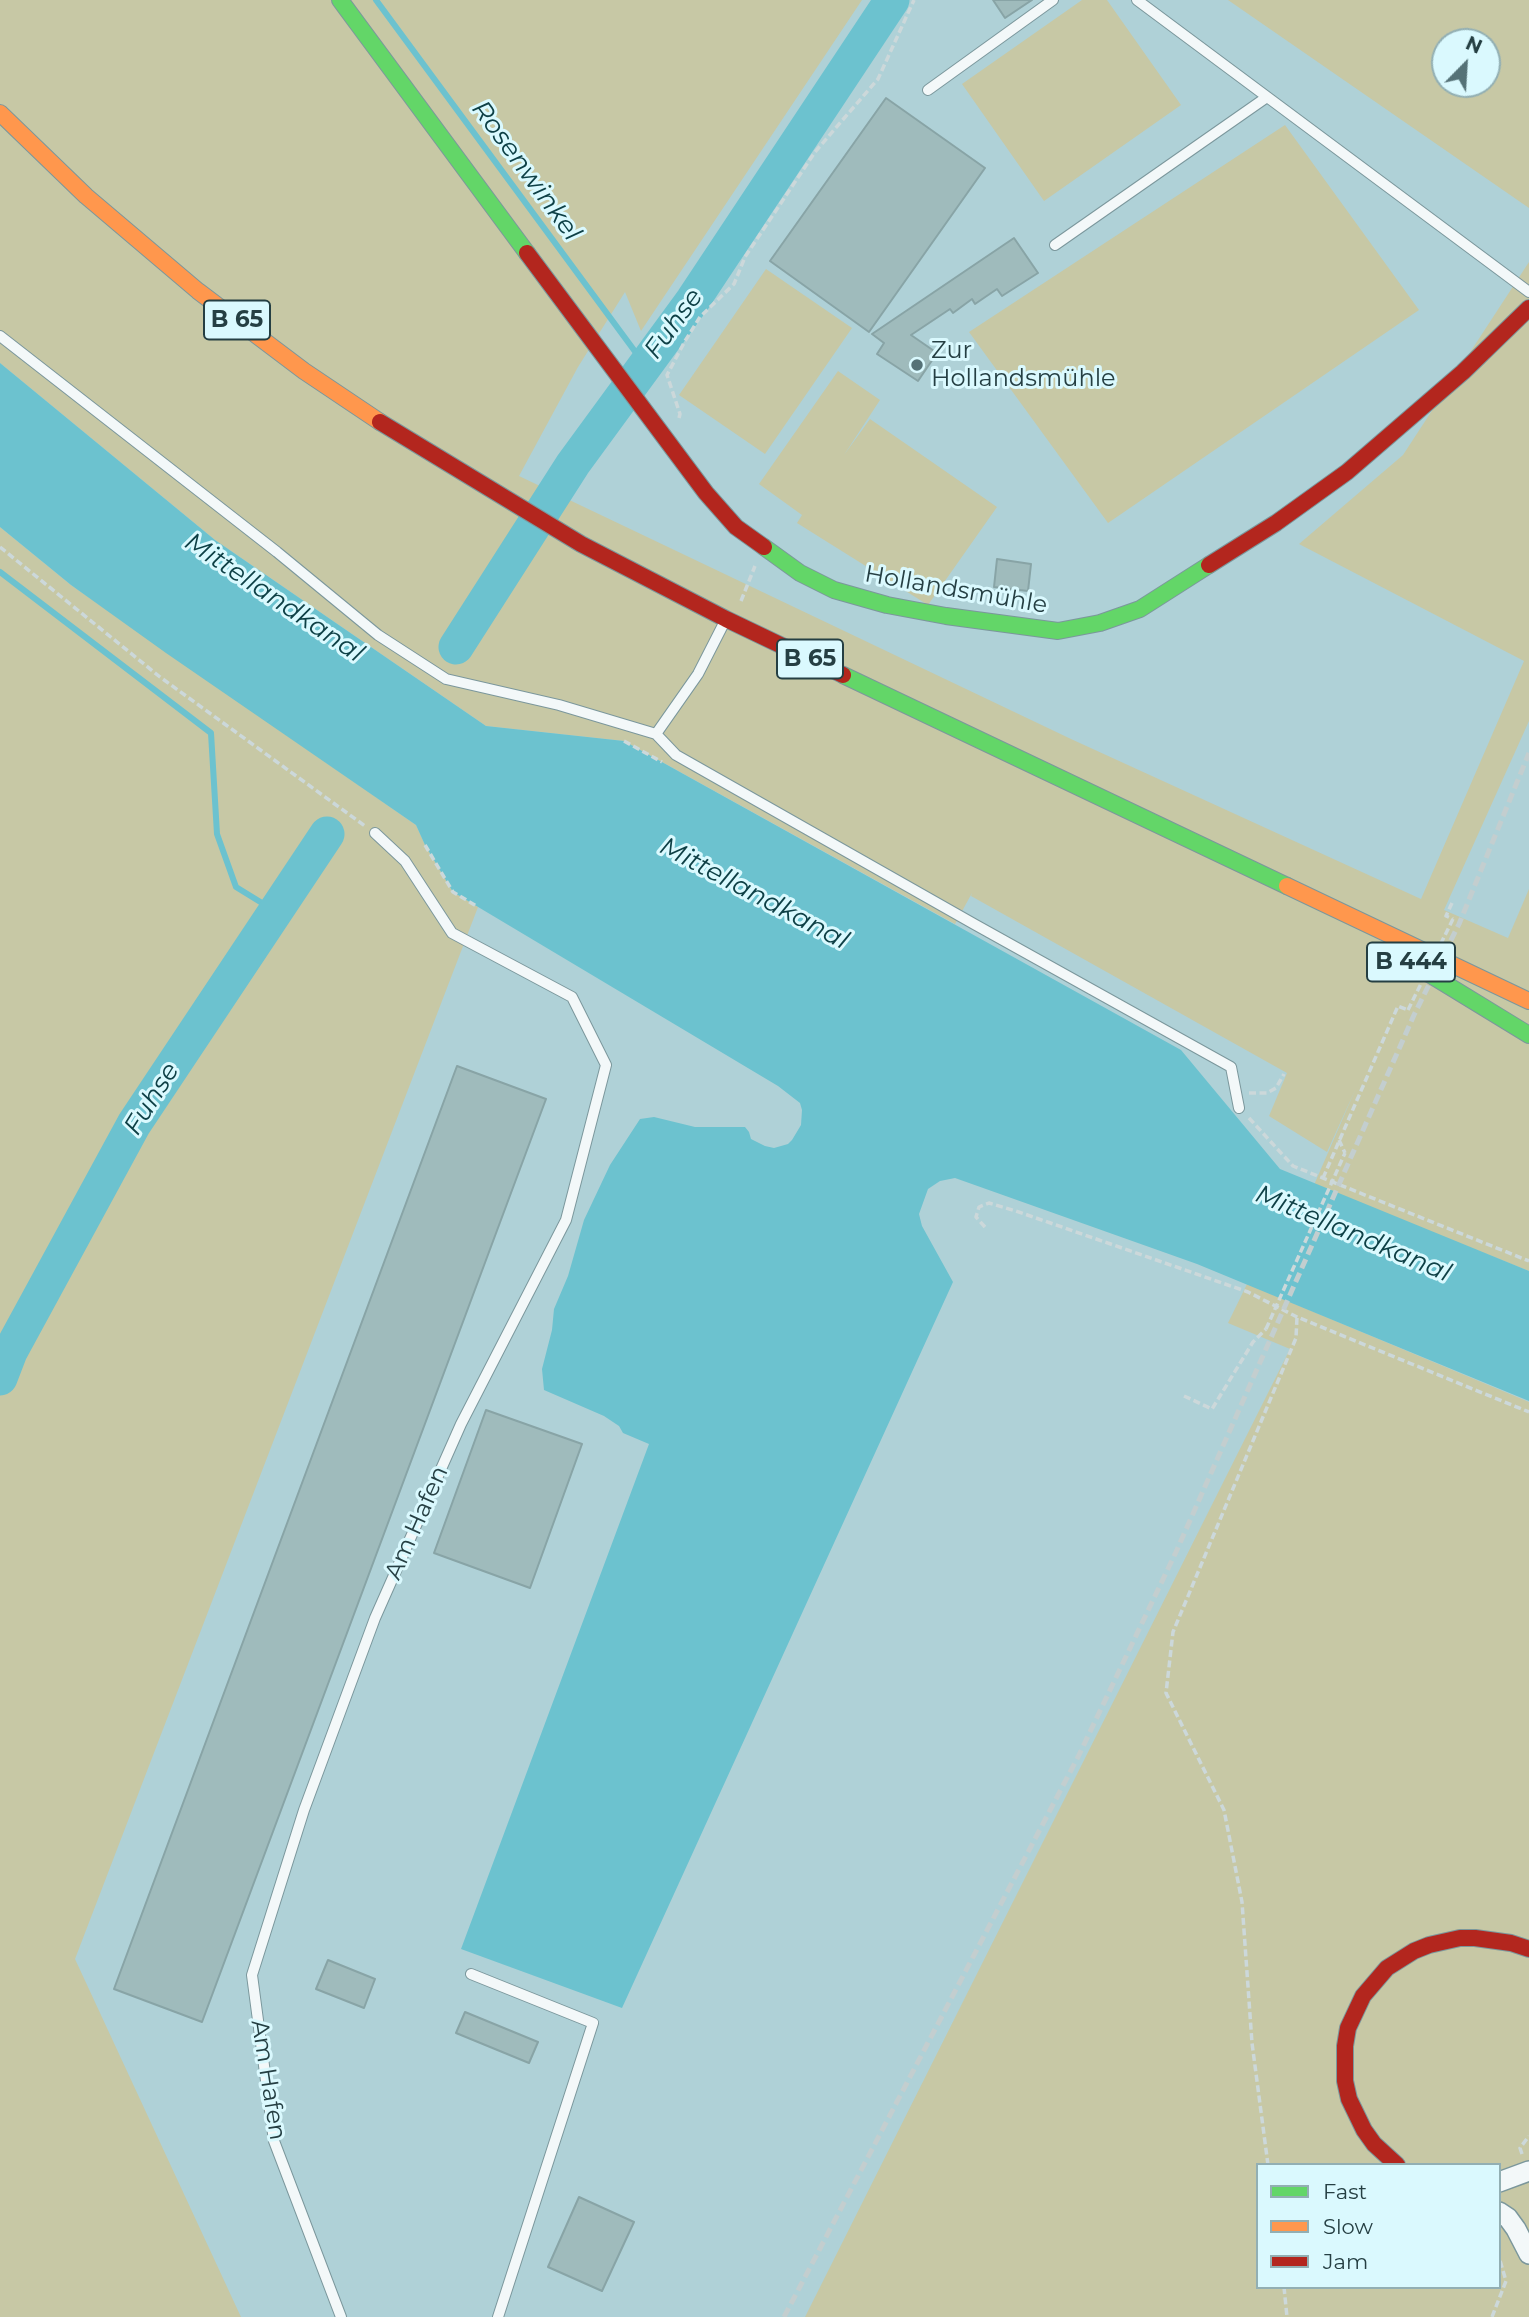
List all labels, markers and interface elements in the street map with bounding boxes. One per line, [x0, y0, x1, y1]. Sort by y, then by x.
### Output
north arrow [1431, 28, 1501, 98]
text: N [1462, 32, 1486, 59]
water label: Rosenwinkel [465, 95, 587, 247]
water label: Fuhse [638, 283, 710, 365]
road number: B 65 [204, 300, 270, 340]
place label: Zur Hollandsmühle [931, 337, 1116, 393]
marker: Zur Hollandsmühle [909, 357, 925, 373]
water label: Mittellandkanal [178, 527, 370, 669]
street label: Hollandsmühle [863, 560, 1049, 620]
road number: B 65 [777, 639, 843, 678]
water label: Mittellandkanal [654, 831, 854, 957]
road number: B 444 [1367, 942, 1455, 981]
water label: Fuhse [118, 1057, 186, 1141]
water label: Mittellandkanal [1251, 1179, 1455, 1289]
street label: Am Hafen [379, 1462, 455, 1584]
street label: Am Hafen [244, 2018, 292, 2142]
legend [1256, 2163, 1501, 2289]
text: Fast [1323, 2179, 1367, 2204]
text: Slow [1323, 2214, 1373, 2239]
text: Jam [1323, 2249, 1368, 2274]

